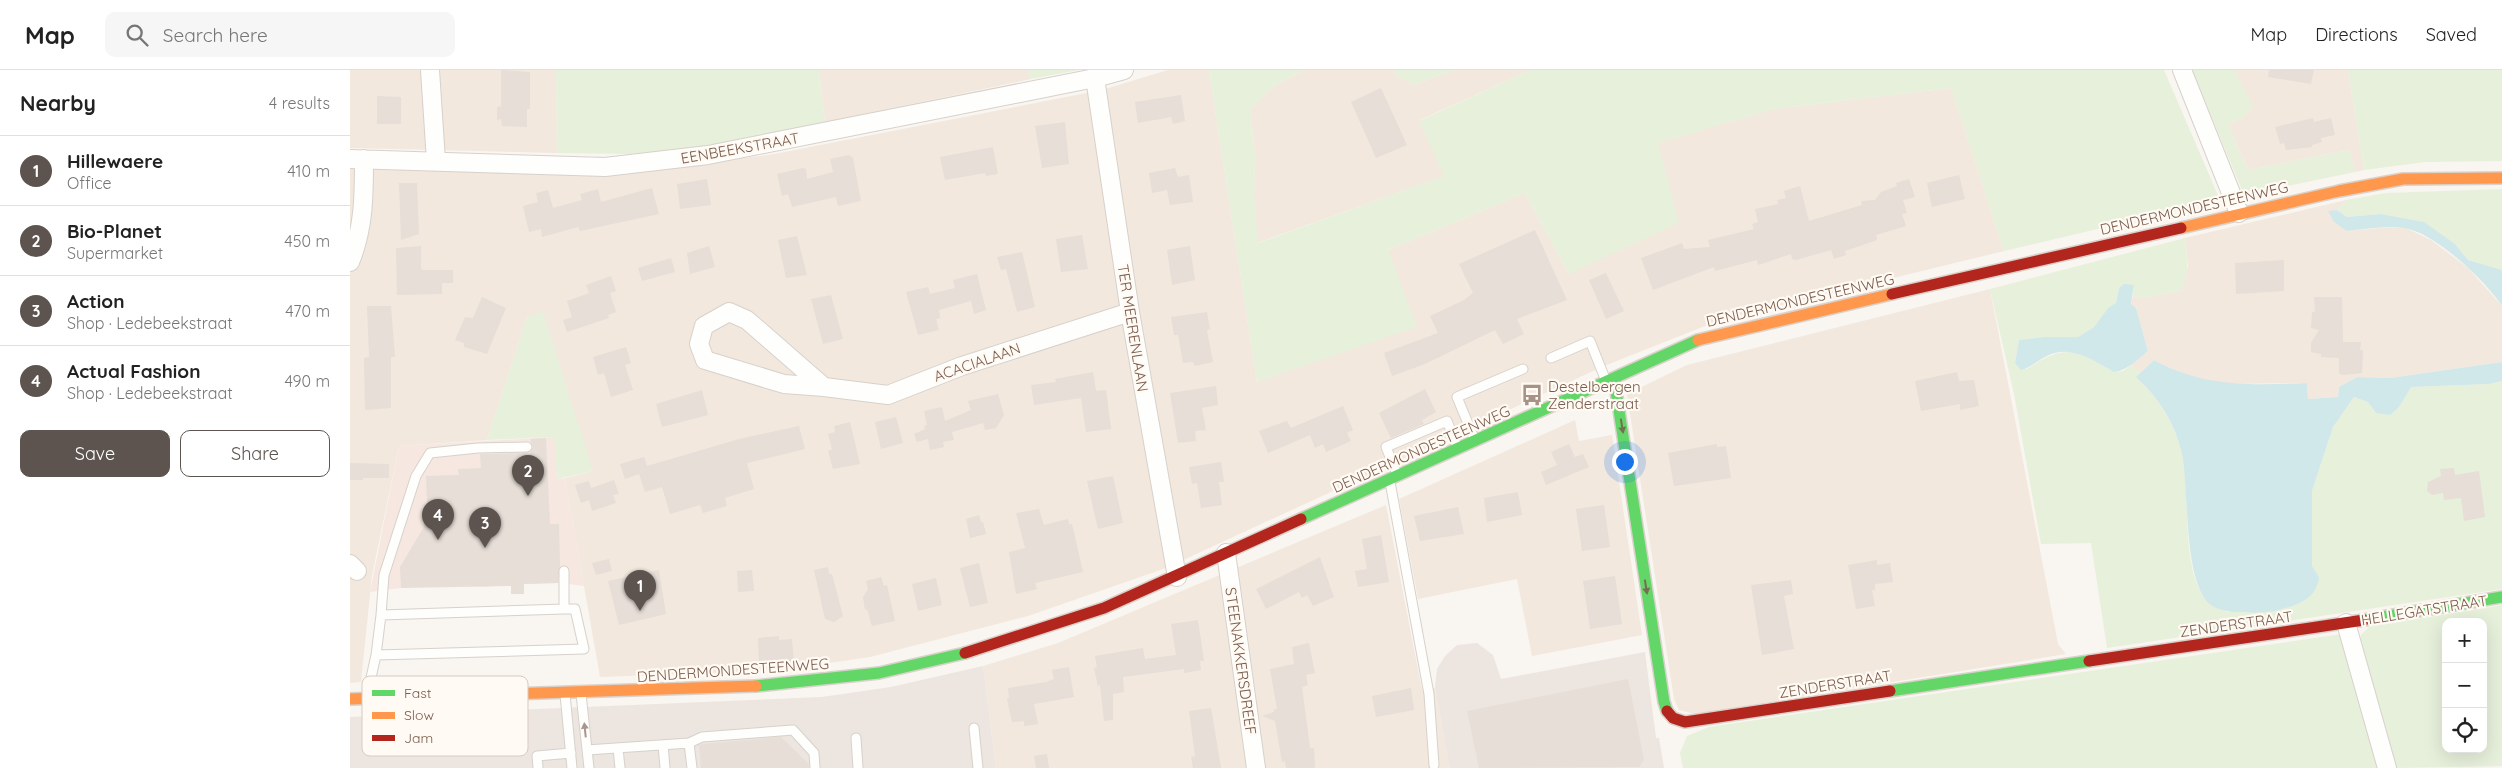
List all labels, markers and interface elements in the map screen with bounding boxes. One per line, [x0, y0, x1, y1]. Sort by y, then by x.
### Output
search box [105, 12, 455, 57]
text: Map [25, 20, 75, 50]
icon: search [123, 21, 151, 49]
text: Search here [163, 23, 268, 47]
text: Map [2250, 23, 2287, 46]
text: Directions [2315, 23, 2398, 46]
text: Saved [2426, 23, 2477, 46]
text: Nearby [20, 90, 96, 116]
text: 4 results [269, 93, 330, 113]
street label: EENBEEKSTRAAT [679, 128, 801, 168]
text: Hillewaere [67, 149, 163, 173]
text: 1 [33, 161, 39, 181]
text: 410 m [287, 161, 330, 181]
text: Office [67, 173, 112, 193]
street label: DENDERMONDESTEENWEG [2098, 177, 2290, 239]
text: Bio-Planet [67, 219, 162, 243]
text: 2 [31, 231, 41, 251]
text: 450 m [284, 231, 330, 251]
text: Supermarket [67, 243, 163, 263]
street label: TER MEERENLAAN [1114, 263, 1152, 393]
street label: DENDERMONDESTEENWEG [1704, 269, 1896, 331]
text: Action [67, 289, 124, 313]
text: 3 [32, 301, 40, 321]
text: 470 m [285, 301, 330, 321]
text: Shop · Ledebeekstraat [67, 313, 233, 333]
street label: ACACIALAAN [931, 338, 1023, 386]
text: Actual Fashion [67, 359, 201, 383]
text: 4 [31, 371, 41, 391]
text: 490 m [284, 371, 330, 391]
place label: Destelbergen Zenderstraat [1548, 377, 1641, 413]
bus stop icon: Destelbergen Zenderstraat [1519, 382, 1545, 408]
text: Shop · Ledebeekstraat [67, 383, 233, 403]
street label: DENDERMONDESTEENWEG [1329, 401, 1513, 497]
one-way arrow [1618, 419, 1626, 435]
button: Save [20, 430, 170, 477]
button: Share [180, 430, 330, 477]
your location [1612, 449, 1638, 475]
pin: 2 [512, 455, 544, 496]
pin: 4 [422, 499, 454, 540]
pin: 3 [469, 507, 501, 548]
pin: 1 [624, 570, 656, 611]
one-way arrow [1642, 579, 1650, 595]
street label: STEENAKKERSDREEF [1221, 586, 1261, 736]
street label: HELLEGATSTRAAT [2360, 591, 2488, 629]
street label: ZENDERSTRAAT [2178, 607, 2294, 641]
map controls [2442, 618, 2487, 753]
button: + [2442, 618, 2487, 663]
street label: DENDERMONDESTEENWEG [636, 654, 830, 686]
button: − [2442, 663, 2487, 708]
street label: ZENDERSTRAAT [1777, 666, 1893, 702]
legend [362, 676, 528, 756]
text: Fast [404, 684, 432, 702]
text: Slow [404, 706, 434, 724]
button: locate [2442, 708, 2487, 753]
one-way arrow [581, 722, 589, 738]
text: Jam [404, 729, 433, 747]

